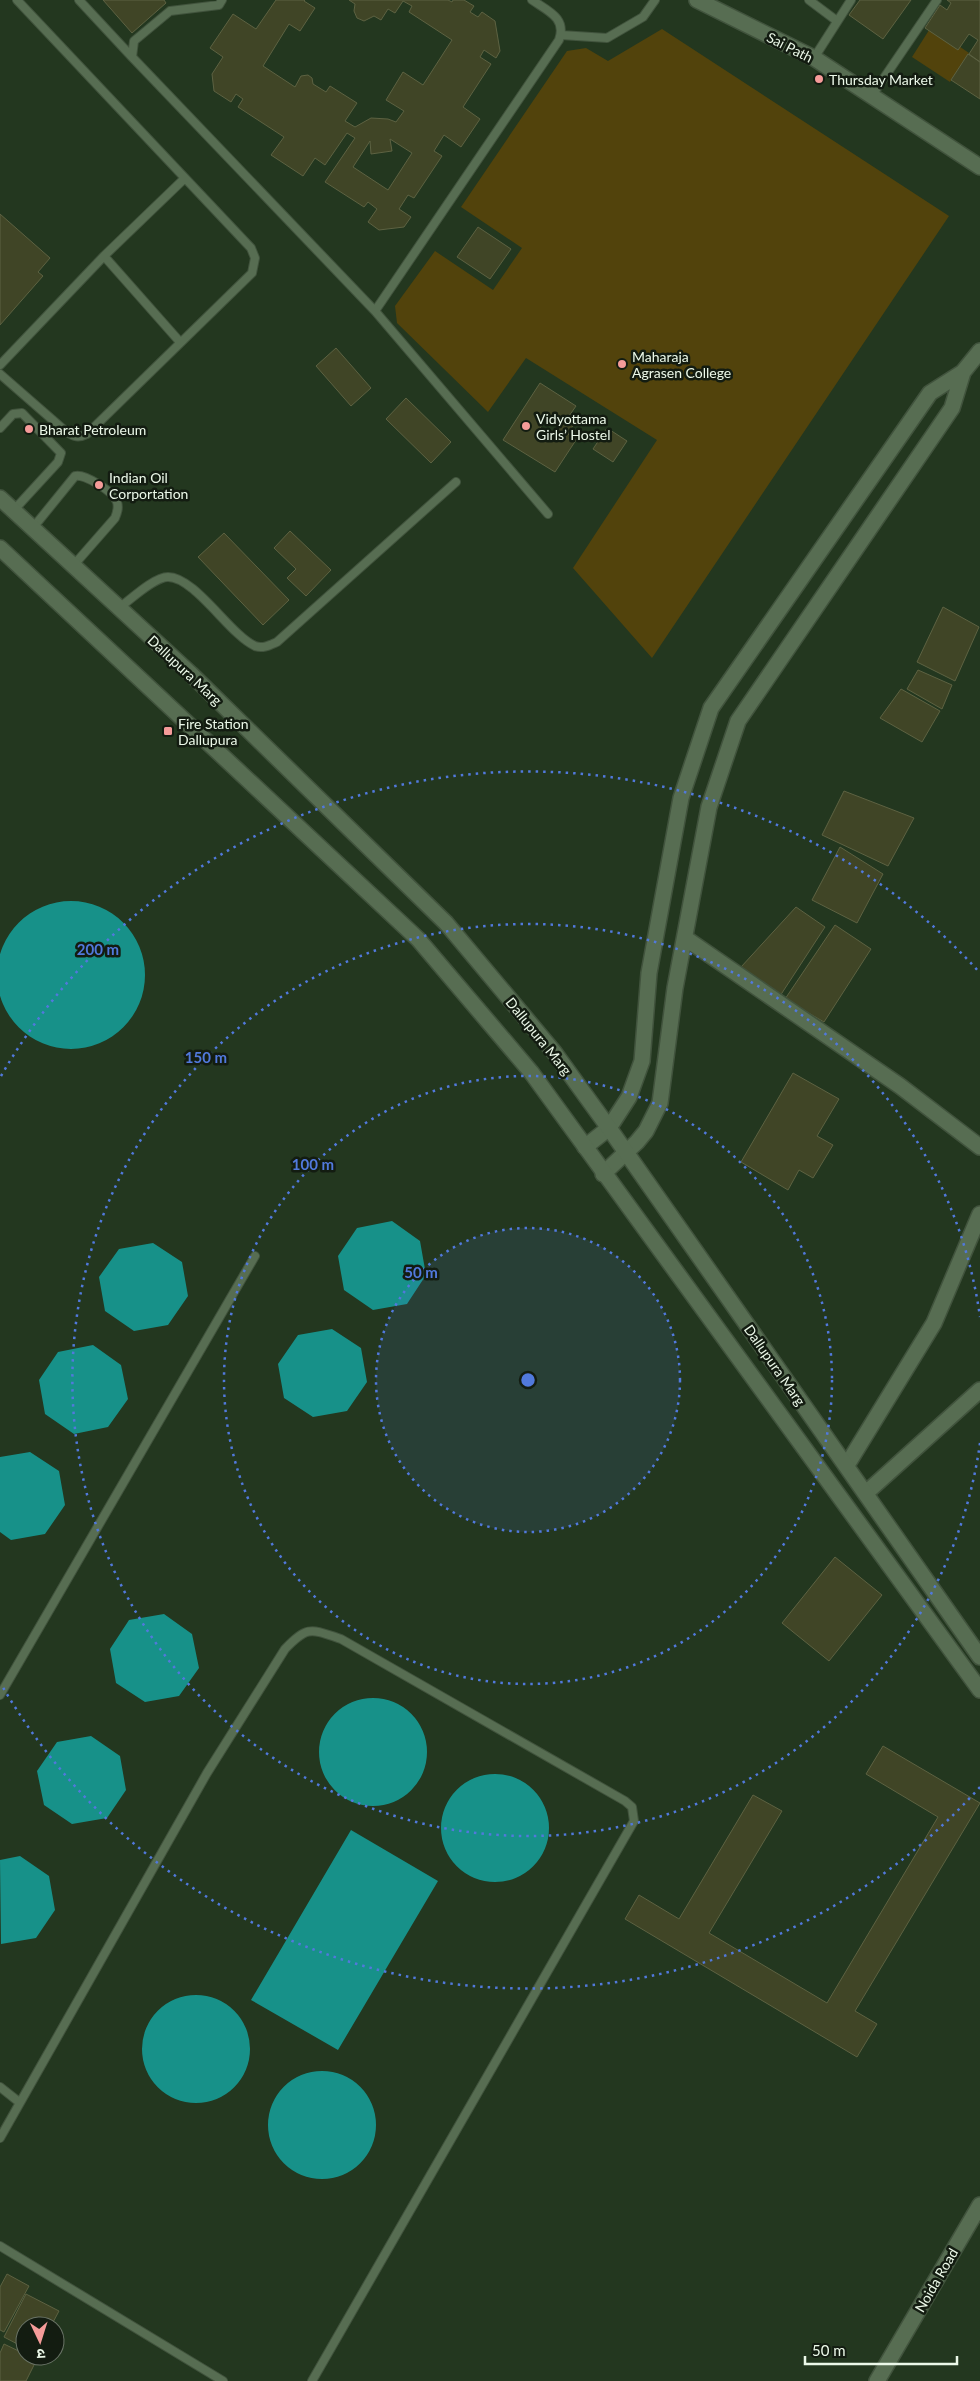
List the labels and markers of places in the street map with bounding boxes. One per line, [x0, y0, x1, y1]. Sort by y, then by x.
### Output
place label: Thursday Market [829, 71, 933, 88]
marker: Thursday Market [813, 73, 825, 85]
place label: Maharaja Agrasen College [632, 348, 731, 381]
marker: Maharaja Agrasen College [616, 358, 628, 370]
place label: Vidyottama Girls’ Hostel [536, 410, 611, 443]
marker: Vidyottama Girls’ Hostel [520, 420, 532, 432]
place label: Bharat Petroleum [39, 421, 146, 438]
marker: Bharat Petroleum [23, 423, 35, 435]
place label: Indian Oil Corportation [109, 469, 188, 502]
marker: Indian Oil Corportation [93, 479, 105, 491]
place label: Fire Station Dallupura [178, 715, 249, 748]
marker: Fire Station Dallupura [162, 725, 174, 737]
centre of rings [519, 1371, 537, 1389]

